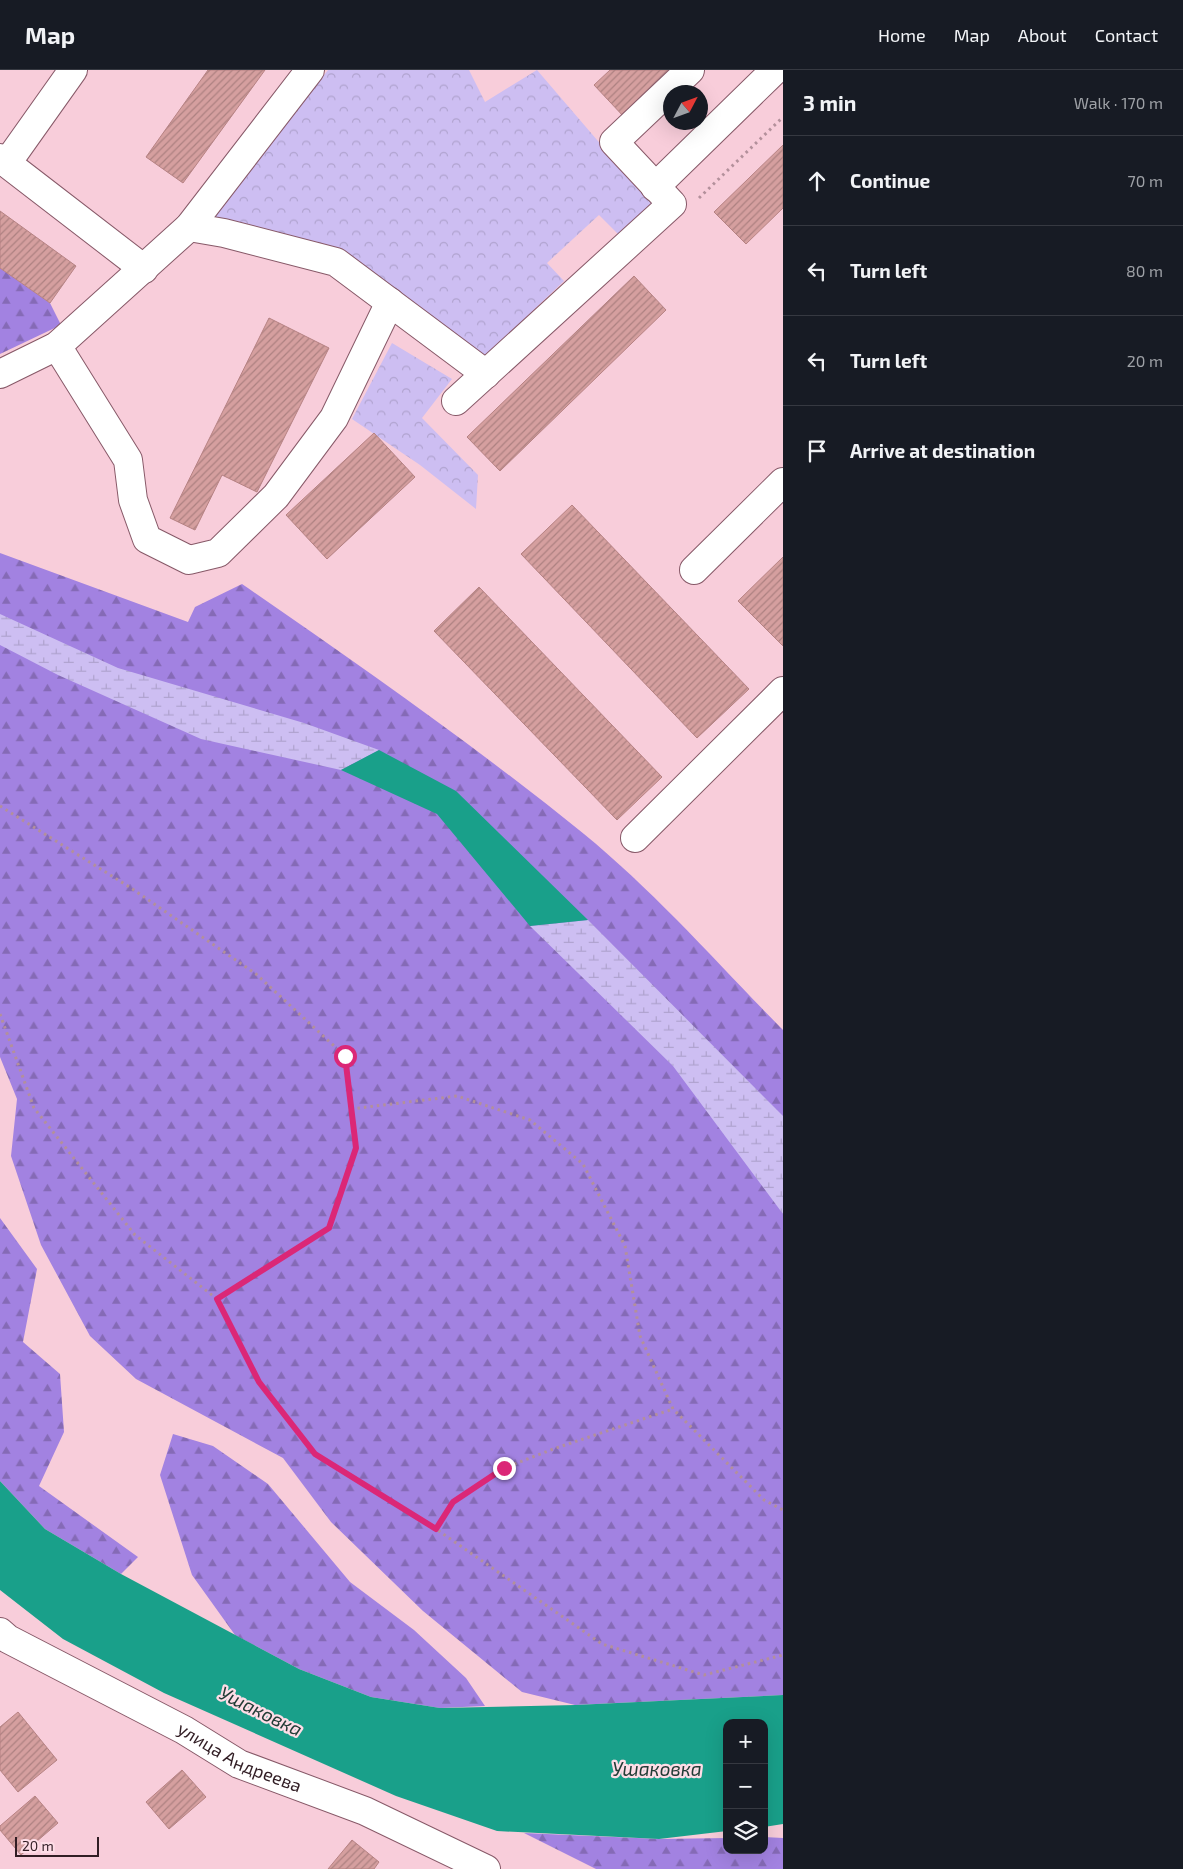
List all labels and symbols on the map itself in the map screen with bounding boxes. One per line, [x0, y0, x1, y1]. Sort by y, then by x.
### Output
north arrow [663, 85, 708, 130]
route start [334, 1045, 357, 1068]
route end [493, 1457, 516, 1480]
water label: Ушаковка [216, 1681, 306, 1741]
street label: улица Андреева [174, 1717, 305, 1796]
water label: Ушаковка [612, 1757, 702, 1780]
scale bar [15, 1834, 99, 1857]

